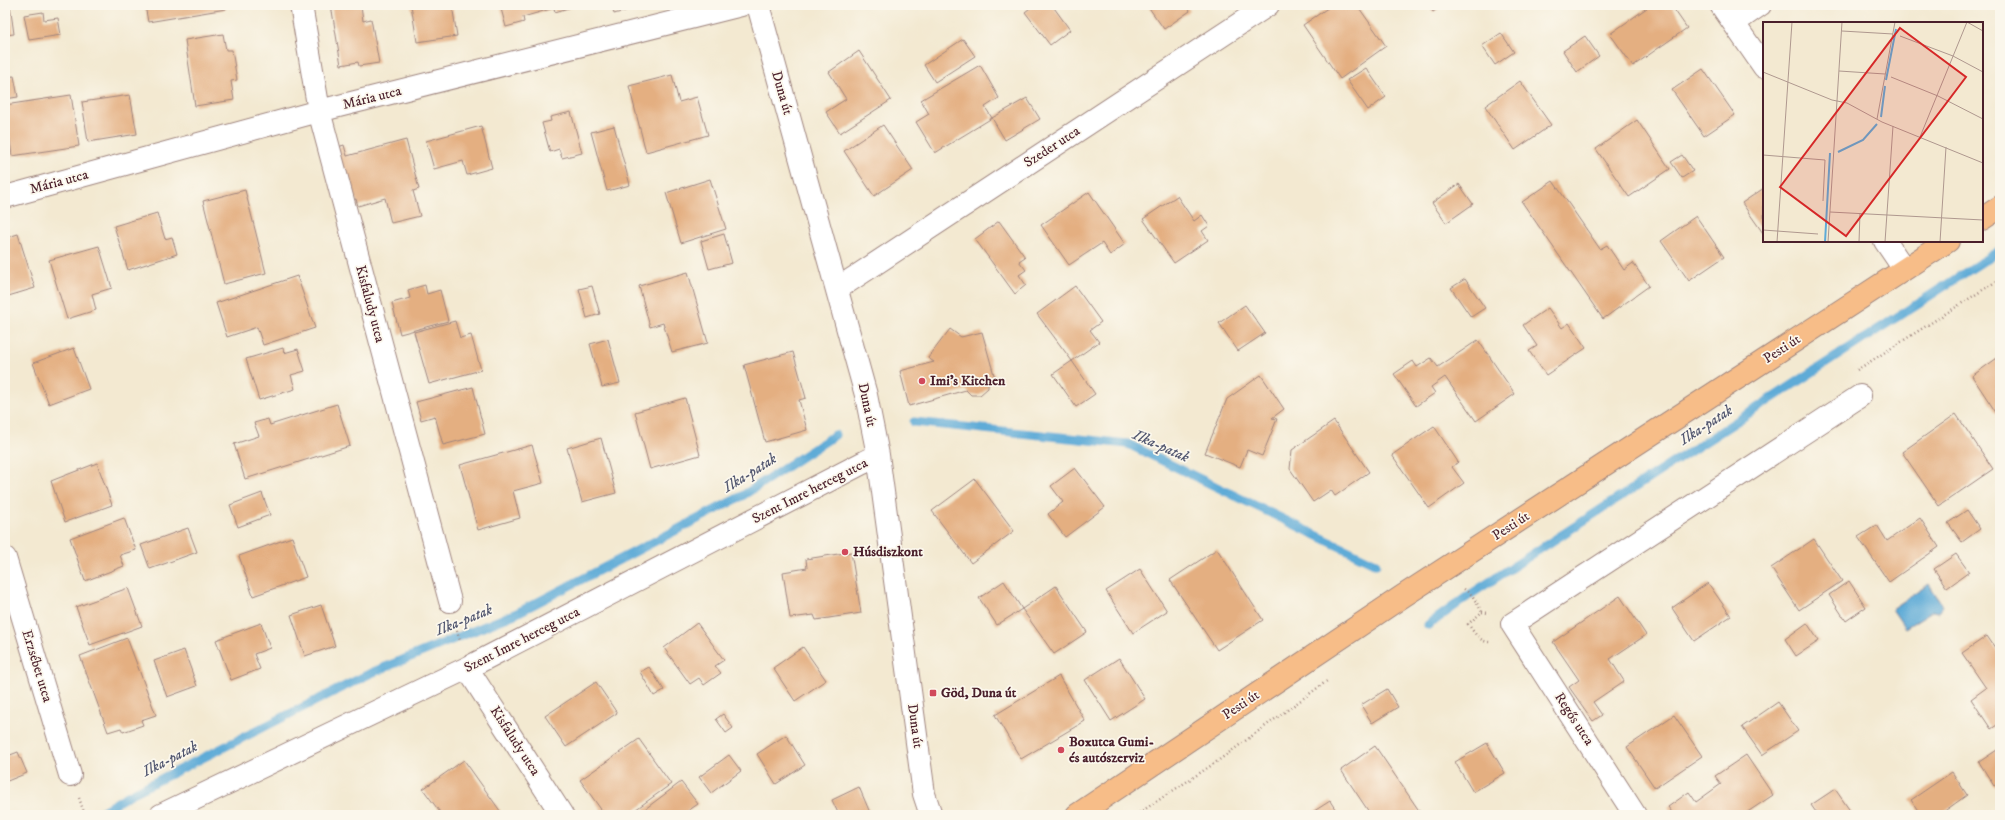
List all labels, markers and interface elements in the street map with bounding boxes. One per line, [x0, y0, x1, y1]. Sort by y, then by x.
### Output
inset map [1763, 22, 1983, 242]
street label: Duna út [767, 69, 797, 117]
street label: Mária utca [341, 82, 403, 114]
street label: Szeder utca [1021, 122, 1084, 172]
street label: Mária utca [28, 166, 90, 198]
street label: Kisfaludy utca [351, 263, 389, 345]
street label: Pesti út [1760, 330, 1804, 368]
place label: Imi's Kitchen [930, 372, 1006, 390]
marker: Imi's Kitchen [917, 376, 927, 386]
street label: Duna út [854, 381, 881, 429]
water label: Ilka-patak [1675, 400, 1737, 450]
water label: Ilka-patak [1129, 425, 1193, 467]
water label: Ilka-patak [719, 449, 781, 497]
street label: Szent Imre herceg utca [749, 454, 871, 528]
street label: Pesti út [1489, 507, 1533, 545]
place label: Húsdiszkont [853, 543, 923, 561]
marker: Húsdiszkont [840, 547, 850, 557]
water label: Ilka-patak [432, 600, 496, 640]
street label: Szent Imre herceg utca [461, 603, 583, 677]
street label: Erzsébet utca [17, 628, 57, 704]
place label: Göd, Duna út [941, 684, 1017, 702]
street label: Pesti út [1219, 686, 1263, 724]
marker: Göd, Duna út [928, 688, 938, 698]
street label: Regős utca [1550, 689, 1598, 749]
street label: Kisfaludy utca [486, 703, 544, 779]
street label: Duna út [903, 703, 927, 750]
place label: Boxutca Gumi- és autószerviz [1069, 733, 1154, 767]
water label: Ilka-patak [138, 737, 202, 781]
marker: Boxutca Gumi- és autószerviz [1056, 745, 1066, 755]

